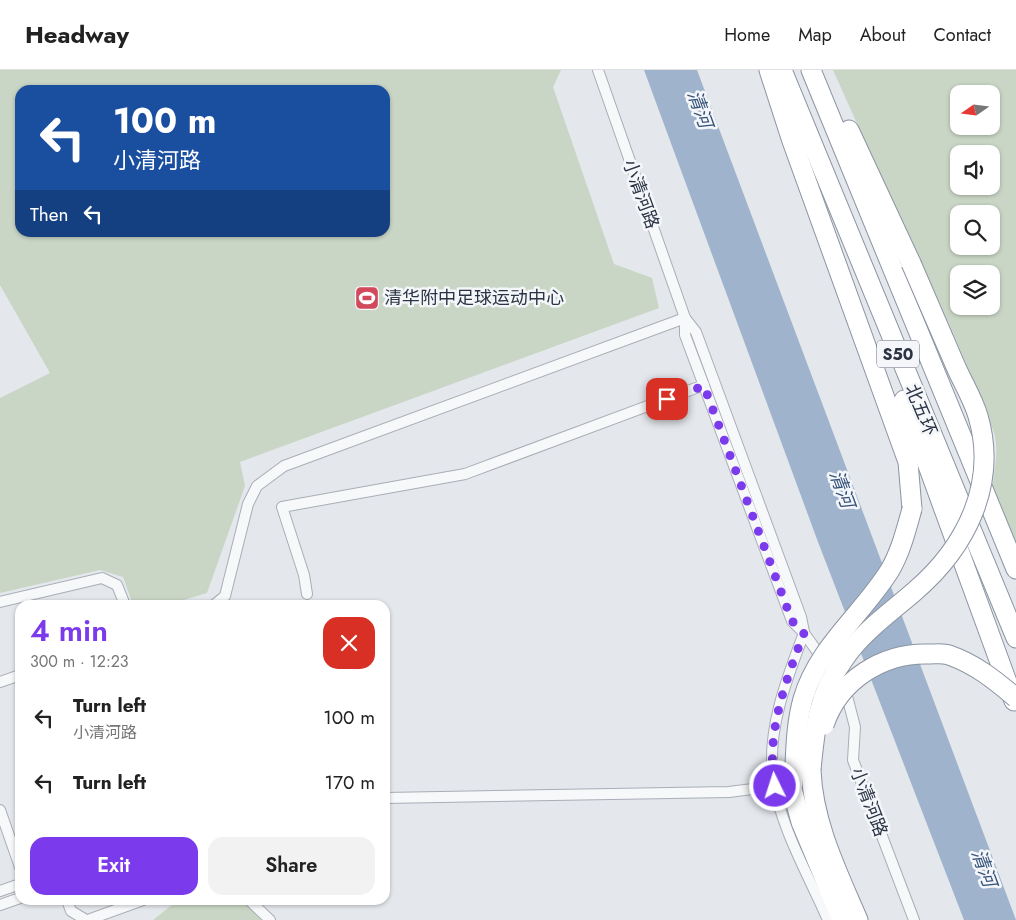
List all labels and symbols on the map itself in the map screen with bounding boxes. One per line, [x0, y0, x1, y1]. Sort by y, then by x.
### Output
north arrow [950, 85, 1000, 135]
water label: 清河 [681, 87, 721, 135]
street label: 小清河路 [616, 156, 666, 232]
sports icon: 清华附中足球运动中心 [354, 285, 380, 311]
place label: 清华附中足球运动中心 [384, 285, 564, 311]
road number: S50 [877, 340, 919, 368]
pin [646, 378, 688, 420]
street label: 北五环 [898, 380, 944, 440]
water label: 清河 [823, 467, 863, 515]
position arrow [748, 759, 800, 811]
street label: 小清河路 [844, 764, 894, 840]
water label: 清河 [965, 846, 1005, 894]

